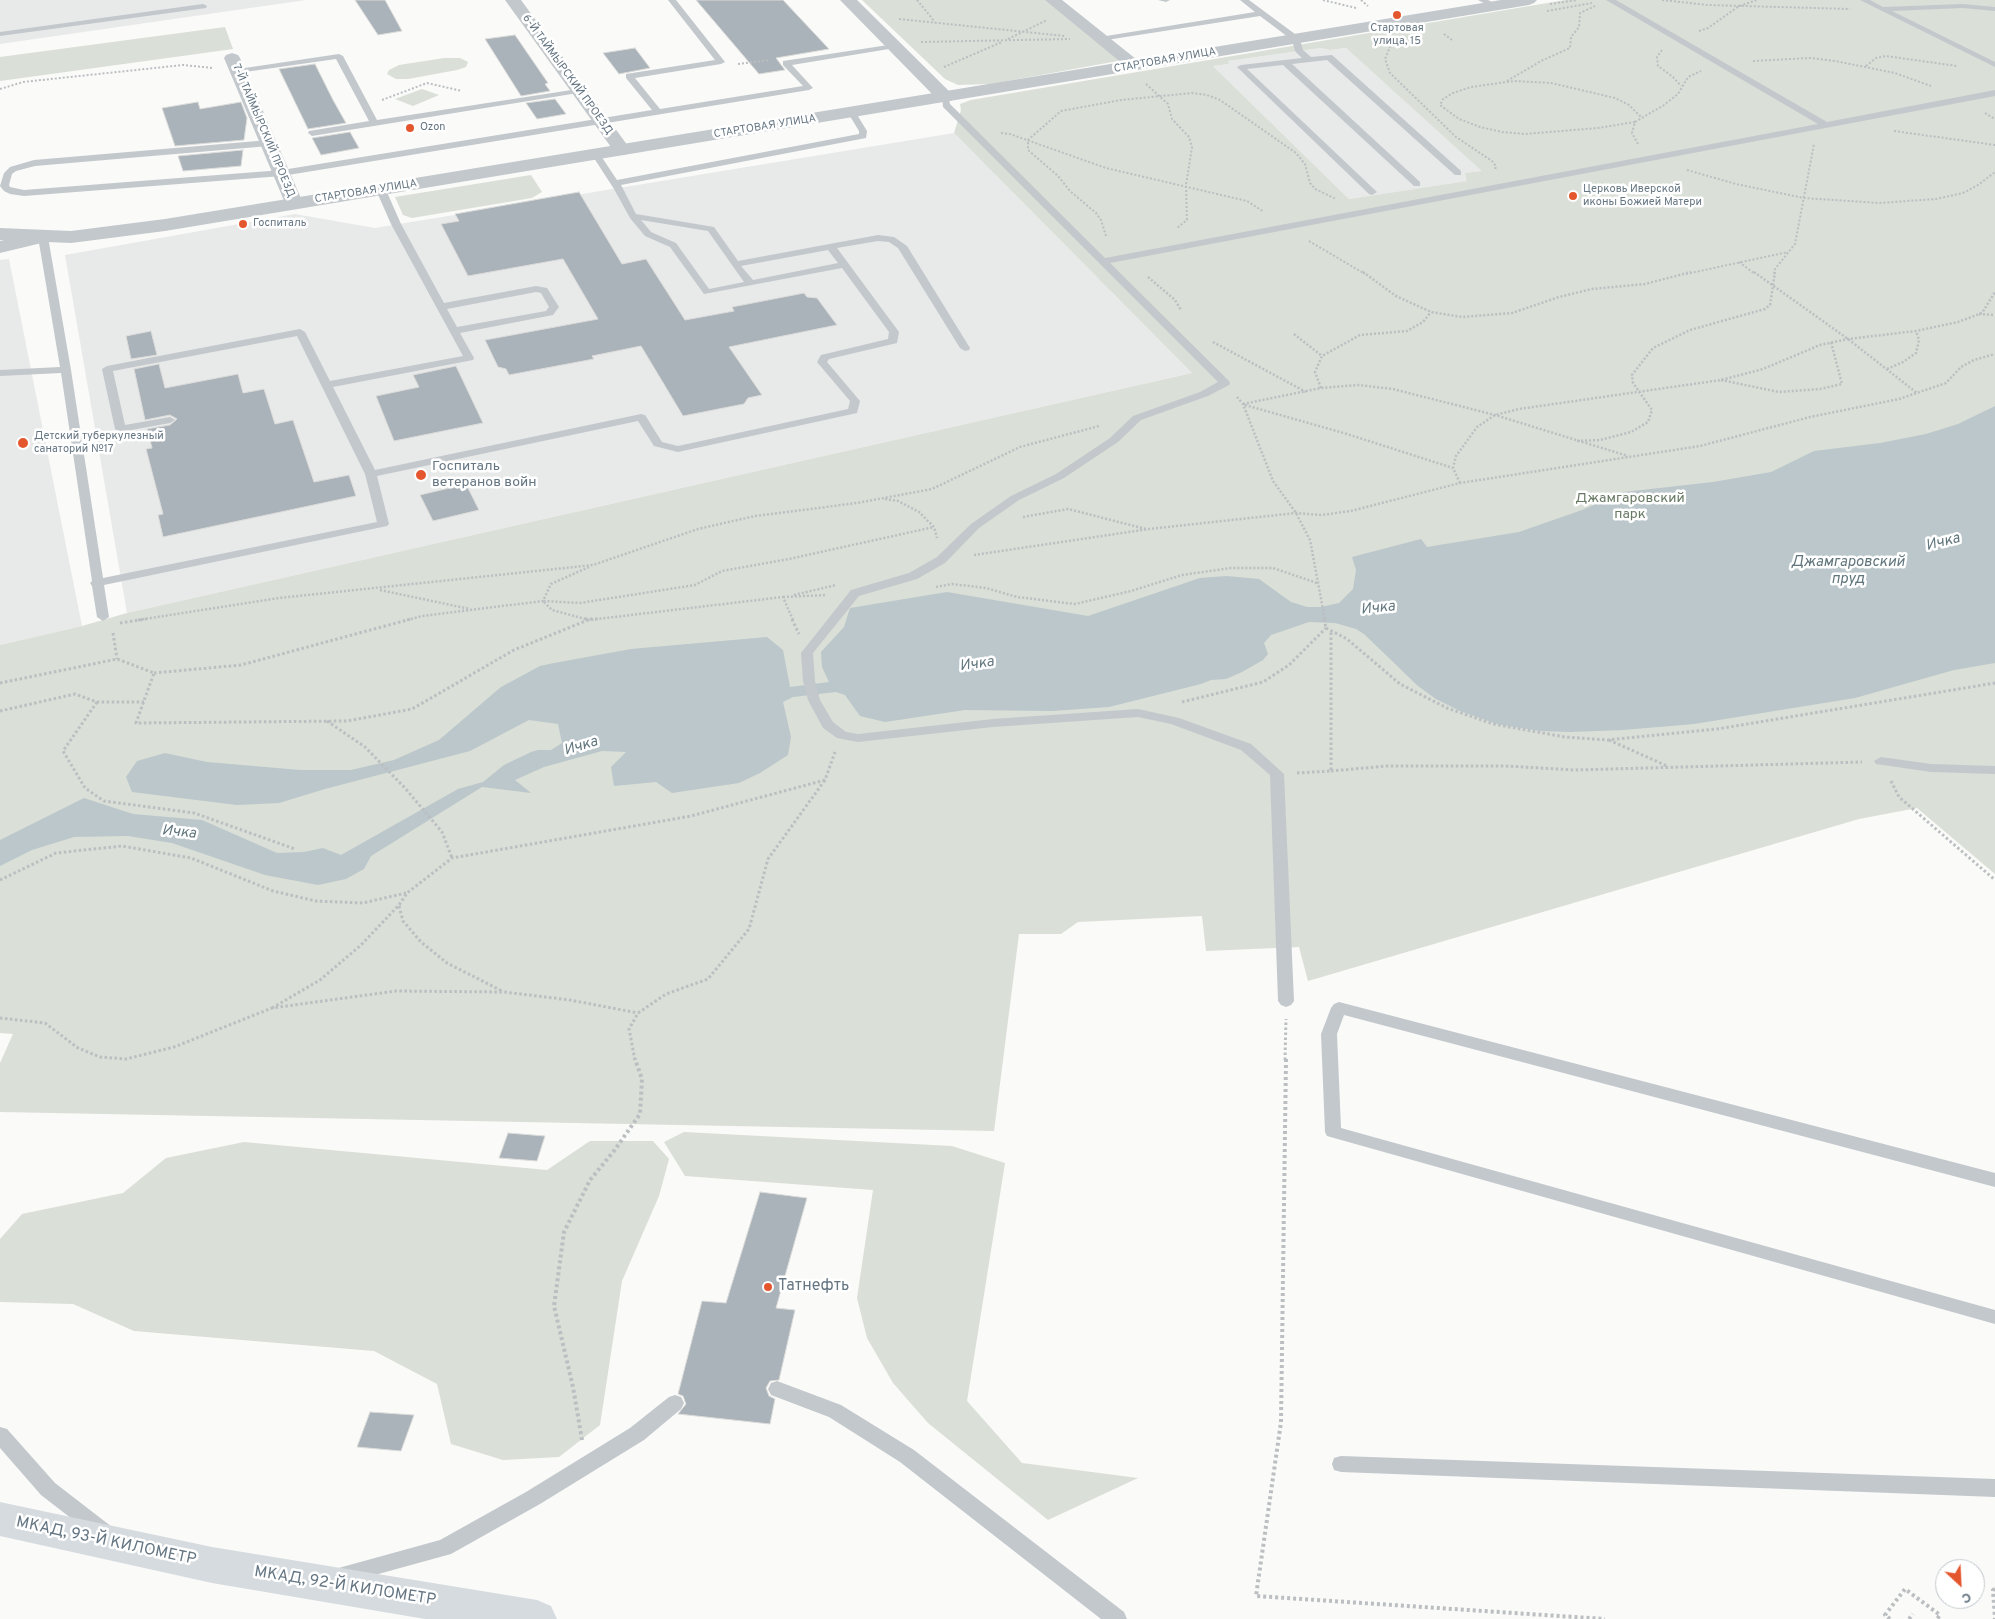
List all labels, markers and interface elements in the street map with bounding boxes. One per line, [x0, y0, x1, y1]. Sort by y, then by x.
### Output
marker: Стартовая улица, 15 [1391, 9, 1403, 21]
street label: 6-Й ТАЙМЫРСКИЙ ПРОЕЗД [519, 12, 615, 138]
place label: Стартовая улица, 15 [1370, 22, 1424, 48]
street label: СТАРТОВАЯ УЛИЦА [1113, 46, 1217, 76]
street label: 7-Й ТАЙМЫРСКИЙ ПРОЕЗД [229, 62, 297, 200]
street label: СТАРТОВАЯ УЛИЦА [713, 112, 817, 142]
place label: Ozon [420, 121, 446, 135]
marker: Ozon [404, 122, 416, 134]
street label: СТАРТОВАЯ УЛИЦА [314, 177, 418, 207]
place label: Церковь Иверской иконы Божией Матери [1583, 183, 1702, 209]
marker: Церковь Иверской иконы Божией Матери [1567, 190, 1579, 202]
place label: Госпиталь [253, 217, 306, 231]
marker: Госпиталь [237, 218, 249, 230]
place label: Детский туберкулезный санаторий №17 [34, 430, 164, 456]
marker: Детский туберкулезный санаторий №17 [16, 436, 30, 450]
place label: Госпиталь ветеранов войн [432, 459, 537, 492]
marker: Госпиталь ветеранов войн [414, 468, 428, 482]
park label: Джамгаровский парк [1575, 491, 1685, 524]
water label: Ичка [1924, 530, 1962, 556]
water label: Джамгаровский пруд [1791, 554, 1905, 589]
water label: Ичка [1360, 598, 1396, 620]
water label: Ичка [959, 654, 995, 676]
water label: Ичка [562, 733, 600, 761]
water label: Ичка [161, 822, 197, 844]
place label: Татнефть [778, 1277, 849, 1297]
marker: Татнефть [762, 1281, 774, 1293]
street label: МКАД, 93-Й КИЛОМЕТР [14, 1514, 198, 1570]
north arrow [1935, 1559, 1985, 1609]
street label: МКАД, 92-Й КИЛОМЕТР [253, 1563, 437, 1611]
text: С [1958, 1588, 1974, 1607]

